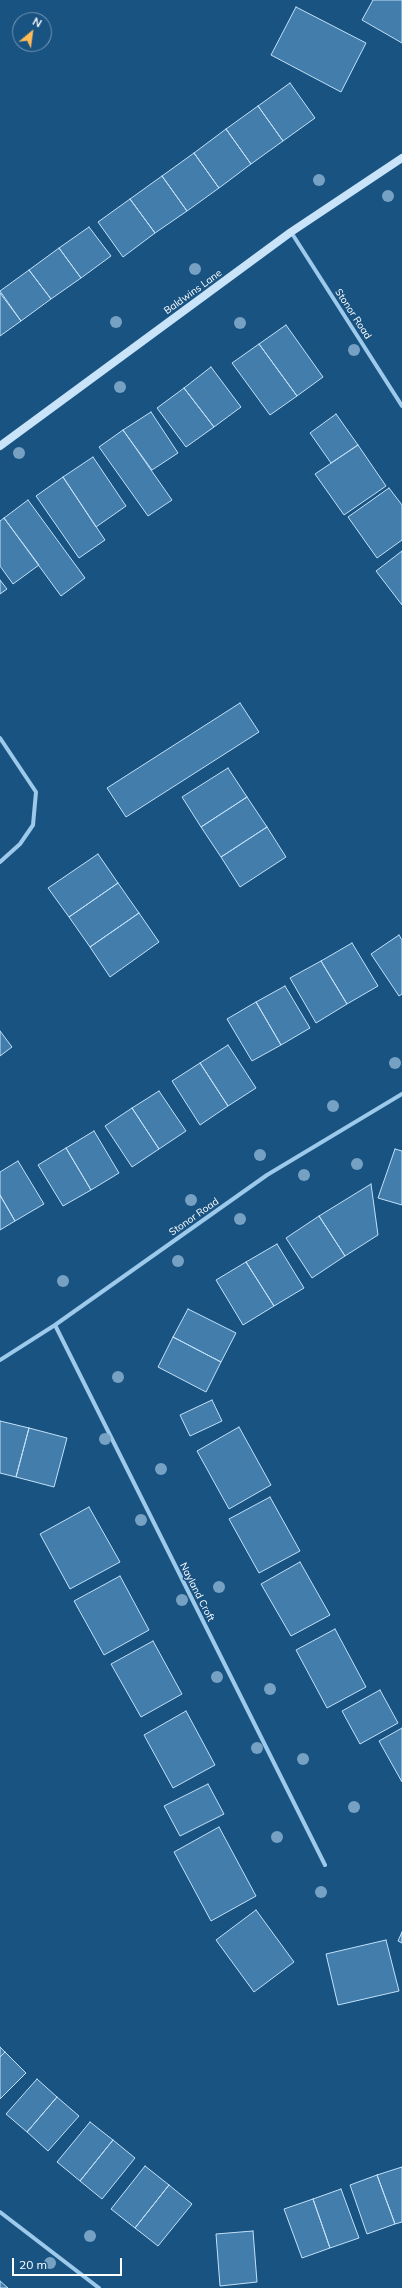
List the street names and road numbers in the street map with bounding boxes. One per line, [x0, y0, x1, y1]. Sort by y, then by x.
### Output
street label: Baldwins Lane [162, 267, 224, 317]
street label: Stonor Road [332, 287, 374, 341]
street label: Stonor Road [167, 1196, 221, 1238]
street label: Nayland Croft [177, 1561, 217, 1623]

